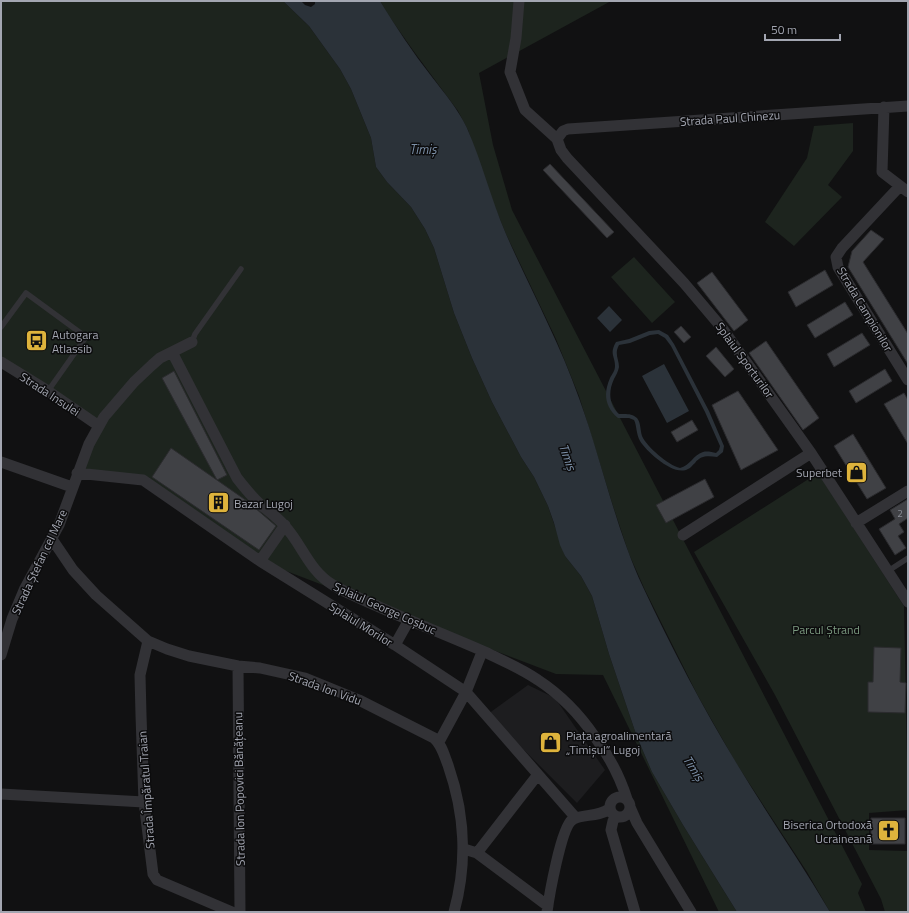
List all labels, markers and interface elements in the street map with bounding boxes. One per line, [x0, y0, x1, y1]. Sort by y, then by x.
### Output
scale bar [765, 16, 840, 42]
text: 50 m [771, 20, 797, 39]
street label: Strada Paul Chinezu [679, 105, 781, 131]
water label: Timiș [409, 139, 438, 159]
street label: Strada Campionilor [832, 263, 898, 355]
street label: Splaiul Sporturilor [711, 318, 779, 402]
place label: Autogara Atlassib [52, 325, 98, 358]
bus stop icon: Autogara Atlassib [23, 328, 49, 354]
street label: Strada Insulei [16, 367, 84, 421]
water label: Timiș [554, 441, 583, 474]
shop icon: Superbet [844, 459, 870, 485]
place label: Superbet [796, 463, 843, 482]
building icon: Bazar Lugoj [206, 490, 232, 516]
place label: Bazar Lugoj [234, 494, 293, 513]
street label: Strada Ștefan cel Mare [6, 506, 72, 618]
house number: 2 [897, 506, 903, 521]
street label: Splaiul George Coșbuc [330, 577, 440, 639]
street label: Splaiul Morilor [325, 597, 397, 651]
park label: Parcul Ștrand [792, 620, 860, 639]
street label: Strada Ion Vidu [286, 666, 364, 710]
street label: Strada Ion Popovici Bănățeanu [228, 712, 250, 866]
place label: Piața agroalimentară „Timișul” Lugoj [566, 726, 672, 759]
shop icon: Piața agroalimentară „Timișul” Lugoj [537, 729, 563, 755]
street label: Strada Împăratul Traian [132, 731, 160, 849]
water label: Timiș [678, 751, 710, 786]
place label: Biserica Ortodoxă Ucraineană [783, 815, 872, 848]
church icon: Biserica Ortodoxă Ucraineană [875, 818, 901, 844]

